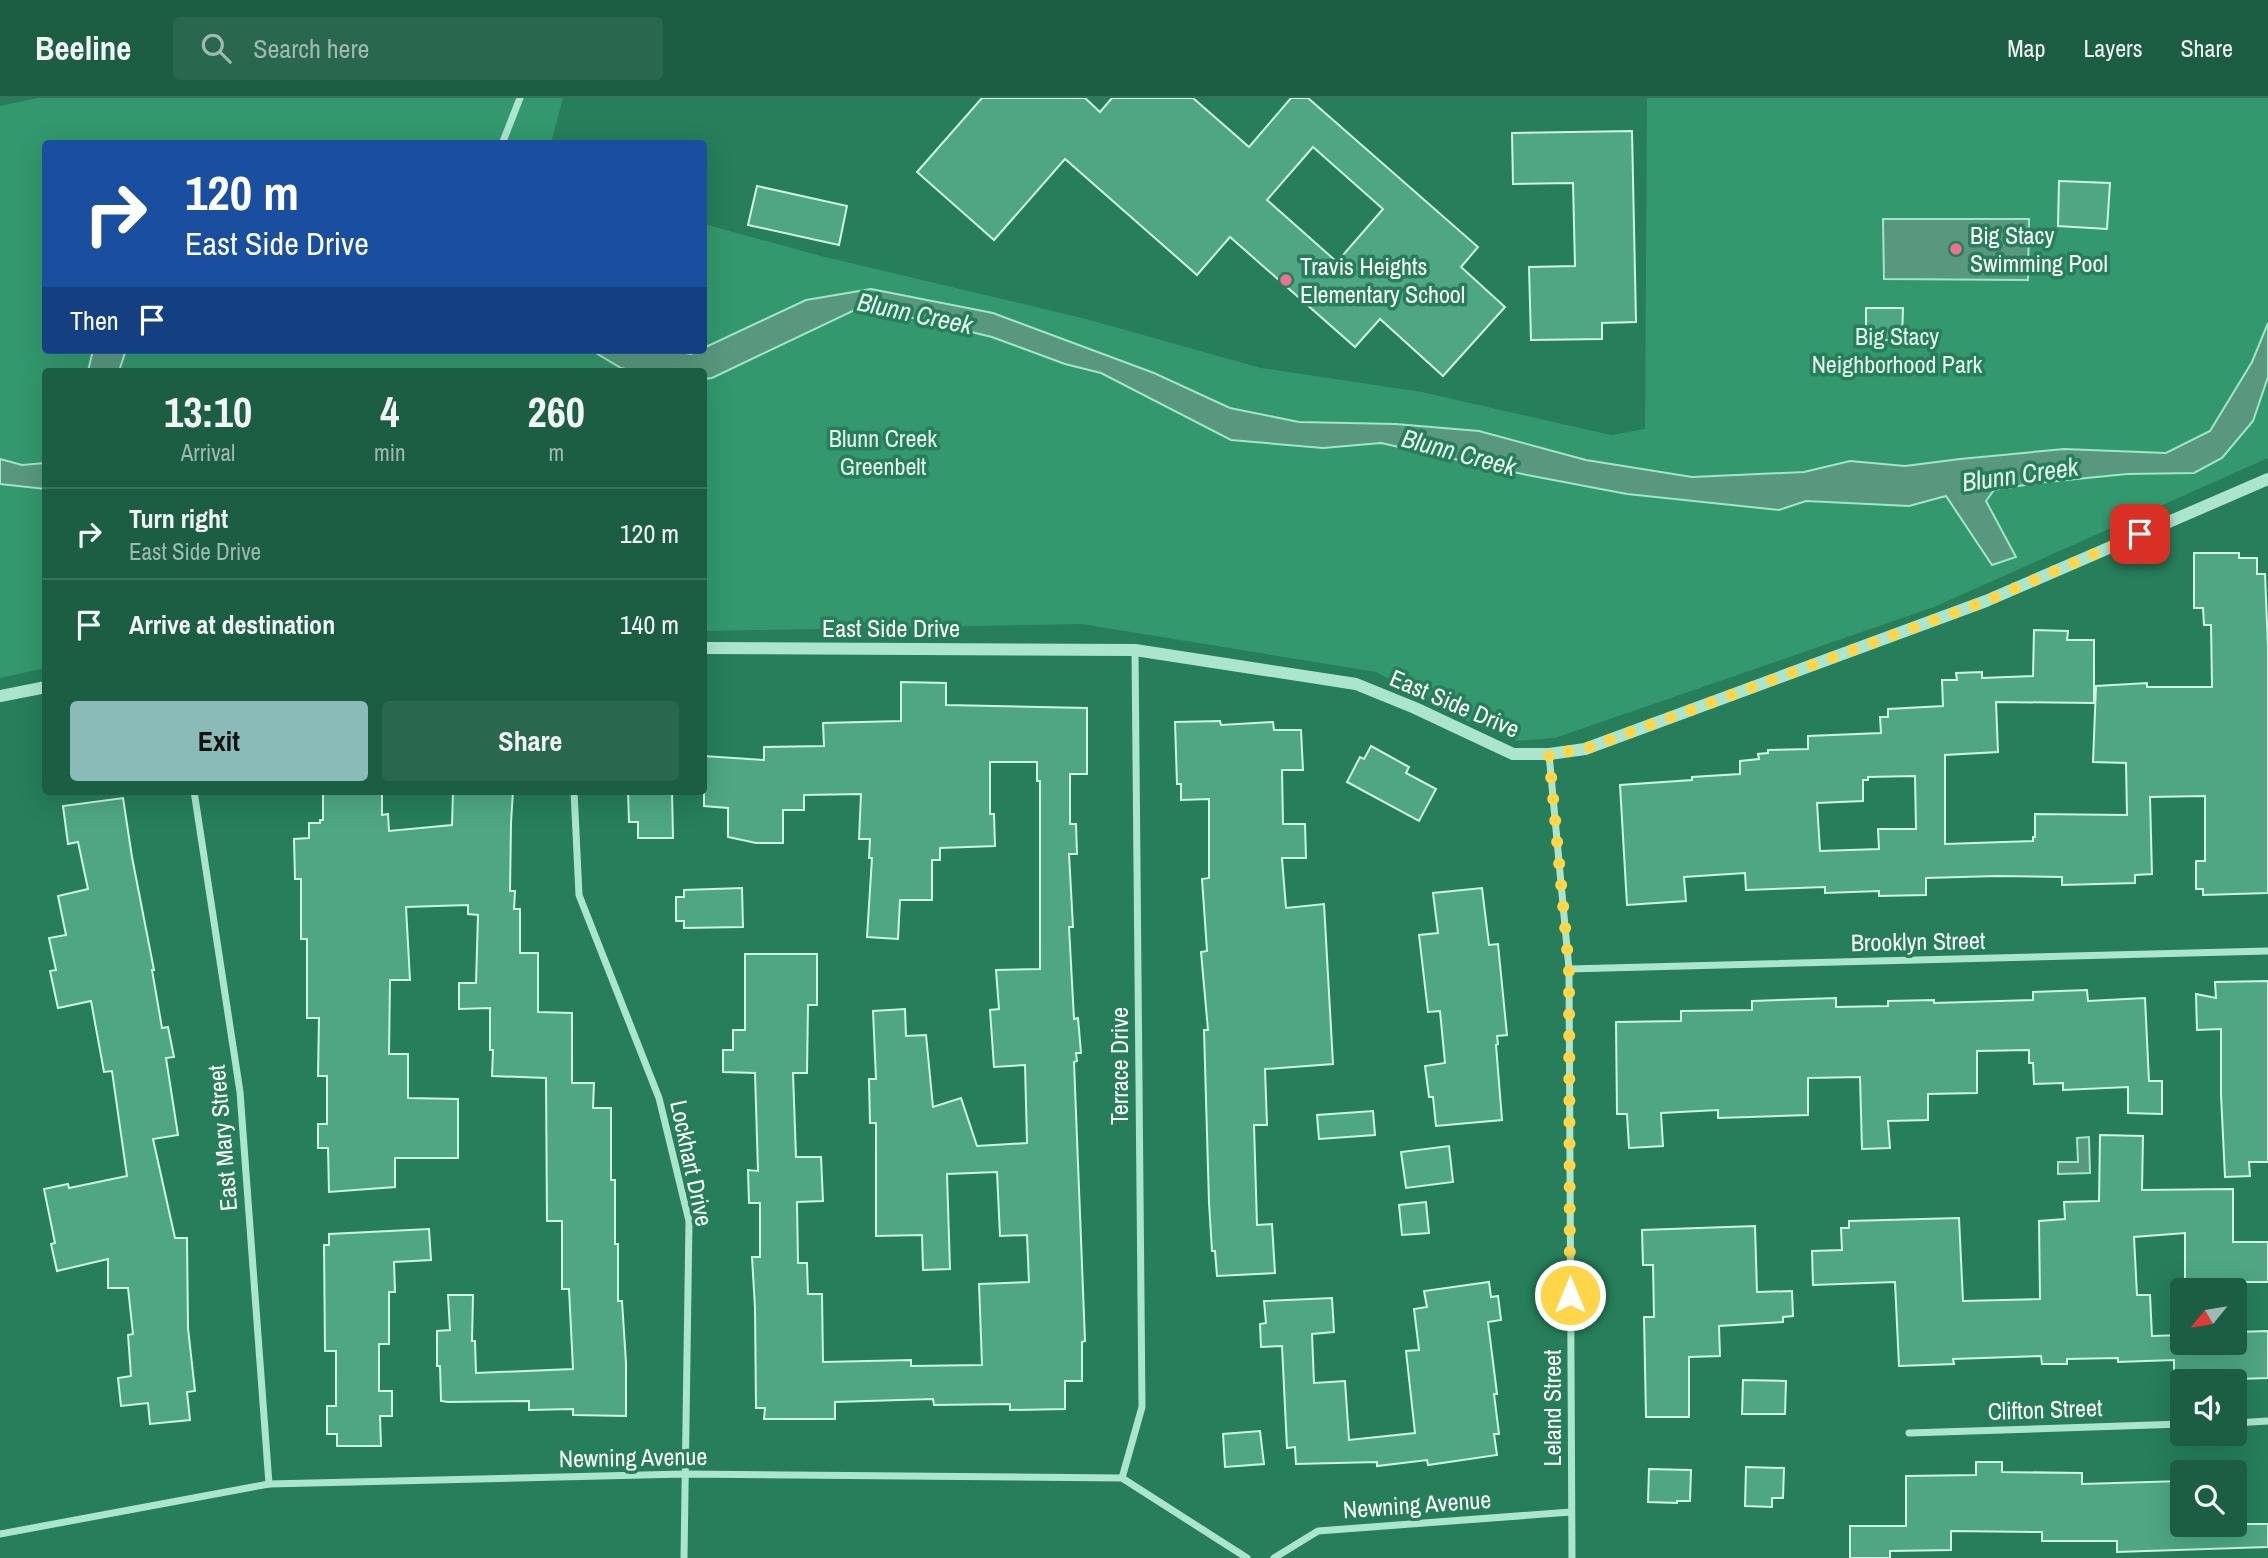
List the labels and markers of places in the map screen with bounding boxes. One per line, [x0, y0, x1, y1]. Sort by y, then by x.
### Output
place label: Big Stacy Swimming Pool [1970, 219, 2108, 279]
marker: Big Stacy Swimming Pool [1948, 241, 1964, 257]
place label: Travis Heights Elementary School [1300, 250, 1465, 310]
marker: Travis Heights Elementary School [1278, 272, 1294, 288]
pin [2110, 504, 2170, 564]

